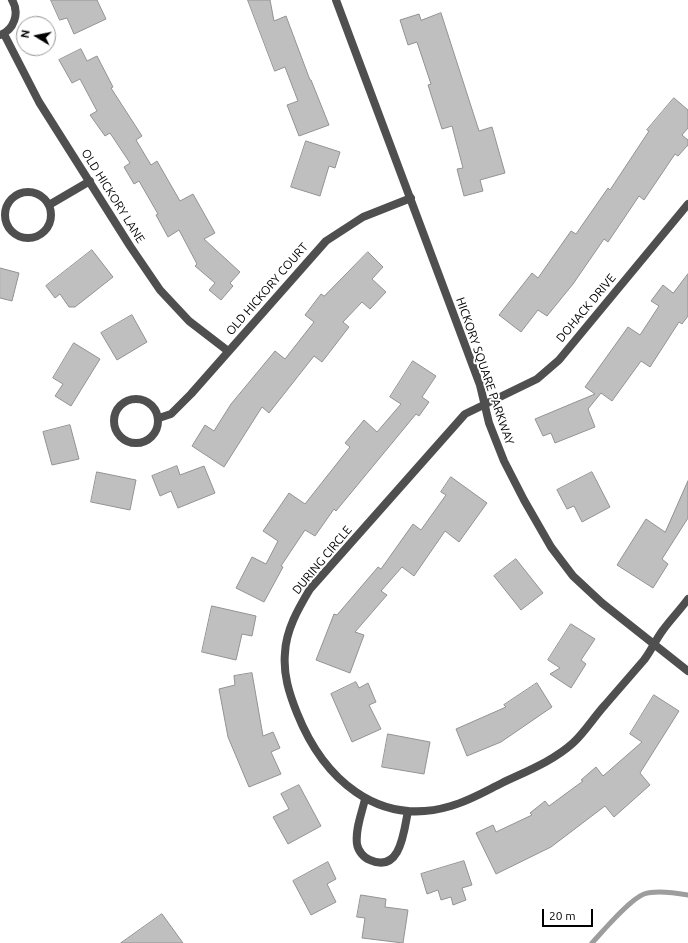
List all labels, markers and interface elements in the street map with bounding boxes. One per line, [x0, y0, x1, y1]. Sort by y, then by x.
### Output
north arrow [16, 16, 56, 56]
text: N [19, 29, 32, 39]
street label: OLD HICKORY LANE [78, 146, 148, 246]
street label: OLD HICKORY COURT [223, 240, 311, 338]
street label: DOHACK DRIVE [553, 271, 619, 345]
street label: HICKORY SQUARE PARKWAY [453, 295, 517, 447]
street label: DURING CIRCLE [289, 523, 355, 597]
scale bar [544, 901, 595, 927]
text: 20 m [549, 909, 576, 922]

